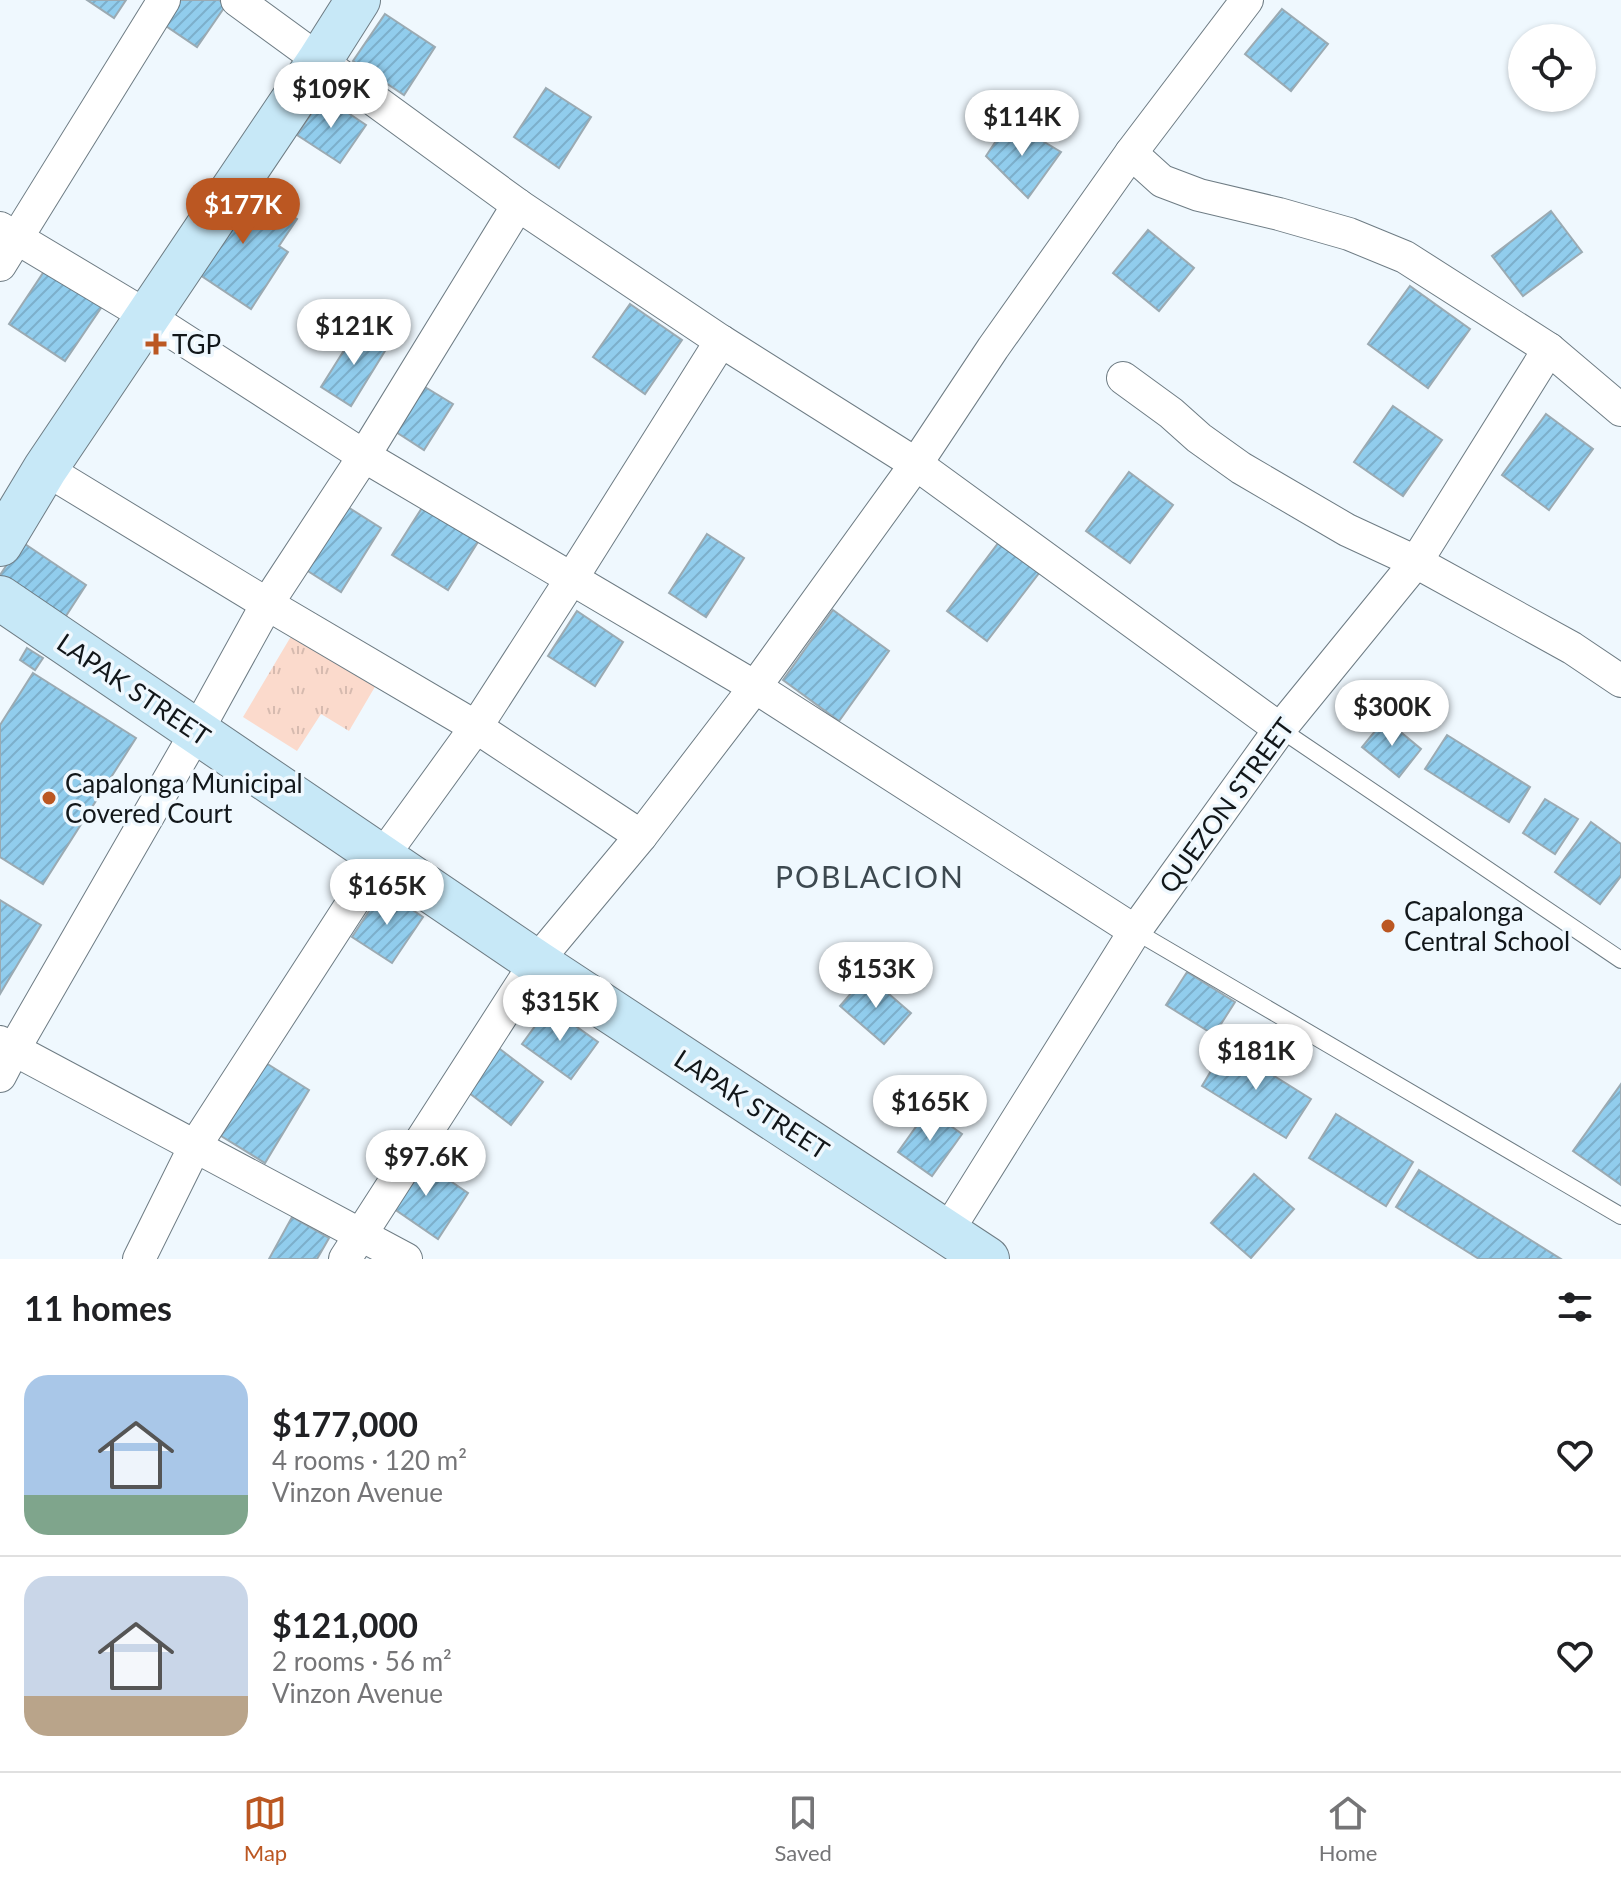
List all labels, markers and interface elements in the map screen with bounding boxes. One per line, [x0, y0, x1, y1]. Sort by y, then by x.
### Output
map controls [1508, 24, 1596, 112]
button: locate [1508, 24, 1596, 112]
pin: $109K [275, 62, 387, 130]
text: $109K [292, 72, 370, 104]
pin: $114K [966, 90, 1078, 158]
text: $114K [983, 100, 1061, 132]
pin: $177K [187, 178, 299, 246]
text: $177K [204, 188, 282, 220]
pin: $121K [298, 299, 410, 367]
text: $121K [315, 309, 393, 341]
place label: TGP [172, 328, 221, 360]
marker: TGP [147, 335, 165, 353]
street label: LAPAK STREET [51, 626, 217, 752]
pin: $300K [1336, 680, 1448, 748]
text: $300K [1353, 690, 1431, 722]
street label: QUEZON STREET [1152, 711, 1300, 899]
place label: Capalonga Municipal Covered Court [65, 767, 303, 829]
marker: Capalonga Municipal Covered Court [40, 789, 58, 807]
district label: POBLACION [775, 858, 965, 894]
pin: $165K [331, 859, 443, 927]
text: $165K [348, 869, 426, 901]
place label: Capalonga Central School [1404, 895, 1570, 957]
marker: Capalonga Central School [1379, 917, 1397, 935]
pin: $153K [820, 942, 932, 1010]
text: $153K [837, 952, 915, 984]
pin: $315K [504, 975, 616, 1043]
text: $315K [521, 985, 599, 1017]
pin: $181K [1200, 1024, 1312, 1092]
text: $181K [1217, 1034, 1295, 1066]
street label: LAPAK STREET [669, 1042, 835, 1166]
pin: $165K [874, 1075, 986, 1143]
text: $165K [891, 1085, 969, 1117]
pin: $97.6K [361, 1130, 491, 1198]
text: $97.6K [384, 1140, 468, 1172]
icon: filters [1553, 1285, 1597, 1329]
text: 11 homes [24, 1287, 172, 1328]
text: $177,000 [272, 1403, 418, 1444]
icon: home [88, 1407, 184, 1503]
icon: heart [1553, 1433, 1597, 1477]
text: 4 rooms · 120 m² [272, 1444, 467, 1476]
text: Vinzon Avenue [272, 1476, 443, 1508]
text: $121,000 [272, 1604, 418, 1645]
icon: home [88, 1608, 184, 1704]
icon: heart [1553, 1634, 1597, 1678]
text: 2 rooms · 56 m² [272, 1645, 452, 1677]
text: Vinzon Avenue [272, 1677, 443, 1709]
tab: Map [243, 1791, 287, 1866]
tab: Saved [774, 1791, 832, 1866]
tab: Home [1319, 1791, 1377, 1866]

